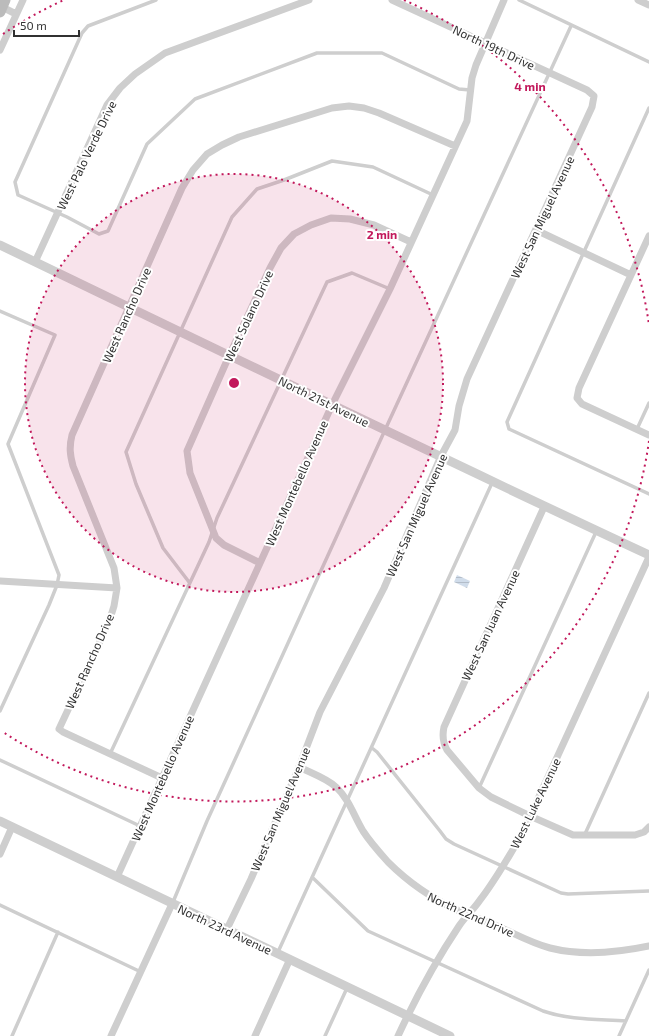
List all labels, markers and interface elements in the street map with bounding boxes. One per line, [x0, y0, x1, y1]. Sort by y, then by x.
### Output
scale bar [14, 12, 79, 38]
text: 50 m [20, 18, 47, 32]
street label: North 19th Drive [451, 22, 537, 72]
text: 4 min [514, 79, 546, 93]
street label: West Palo Verde Drive [53, 98, 119, 212]
street label: West San Miguel Avenue [507, 154, 577, 280]
text: 2 min [367, 227, 397, 241]
street label: West Rancho Drive [99, 265, 153, 365]
street label: West Solano Drive [221, 268, 275, 364]
street label: North 21st Avenue [276, 373, 372, 429]
centre of rings [227, 376, 241, 390]
street label: West Montebello Avenue [262, 418, 330, 548]
street label: West San Miguel Avenue [383, 451, 449, 579]
street label: West San Juan Avenue [458, 567, 522, 683]
street label: West Rancho Drive [62, 611, 116, 711]
street label: West Montebello Avenue [128, 713, 196, 843]
street label: West San Miguel Avenue [248, 745, 312, 873]
street label: West Luke Avenue [507, 755, 563, 851]
street label: North 22nd Drive [426, 889, 516, 939]
street label: North 23rd Avenue [176, 901, 274, 957]

